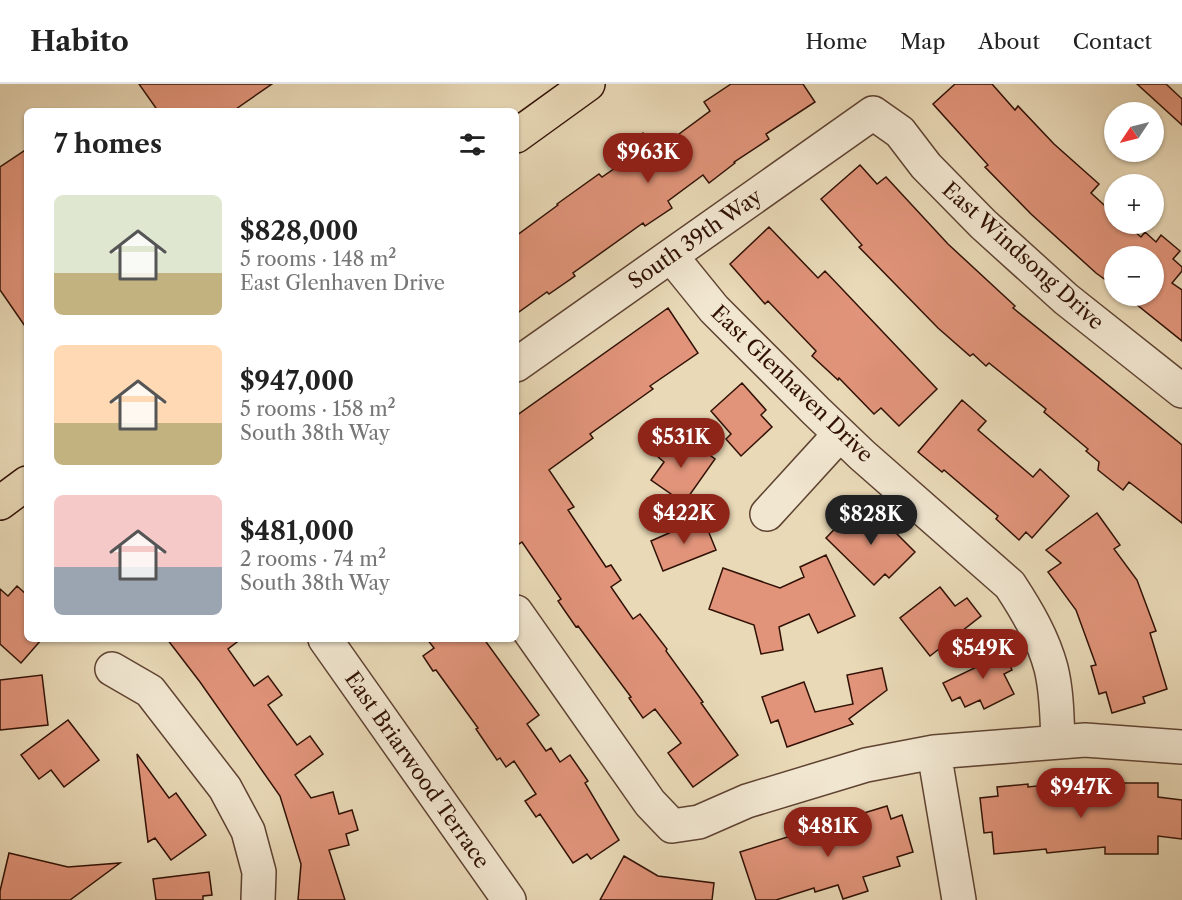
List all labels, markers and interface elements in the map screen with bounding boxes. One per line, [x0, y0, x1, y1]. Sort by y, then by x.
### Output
text: Habito [30, 24, 129, 58]
text: Home [806, 29, 867, 54]
text: Map [900, 29, 945, 54]
text: About [978, 29, 1040, 54]
text: Contact [1073, 29, 1152, 54]
north arrow [1104, 102, 1164, 162]
map controls [1104, 102, 1164, 306]
text: 7 homes [54, 128, 162, 160]
icon: filters [456, 128, 489, 161]
pin: $963K [606, 133, 690, 184]
text: $963K [617, 140, 679, 164]
button: + [1104, 174, 1164, 234]
street label: East Windsong Drive [937, 177, 1109, 335]
street label: South 39th Way [623, 183, 766, 294]
text: $828,000 [240, 215, 358, 247]
icon: home [102, 219, 174, 291]
button: − [1104, 246, 1164, 306]
text: 5 rooms · 148 m² [240, 247, 396, 271]
text: East Glenhaven Drive [240, 271, 445, 295]
street label: East Glenhaven Drive [706, 300, 878, 467]
text: $947,000 [240, 365, 354, 397]
icon: home [102, 369, 174, 441]
text: 5 rooms · 158 m² [240, 397, 396, 421]
pin: $531K [639, 418, 723, 469]
text: South 38th Way [240, 421, 390, 445]
text: $531K [652, 425, 710, 449]
pin: $422K [642, 494, 726, 545]
pin: $828K [829, 495, 913, 546]
text: $422K [653, 501, 715, 525]
text: $828K [839, 502, 903, 526]
text: $481,000 [240, 515, 354, 547]
icon: home [102, 519, 174, 591]
text: 2 rooms · 74 m² [240, 547, 386, 571]
text: South 38th Way [240, 571, 390, 595]
pin: $549K [941, 629, 1025, 680]
text: $549K [952, 636, 1014, 660]
street label: East Briarwood Terrace [340, 666, 495, 873]
pin: $947K [1039, 768, 1123, 819]
text: $947K [1050, 775, 1112, 799]
pin: $481K [786, 807, 870, 858]
text: $481K [798, 814, 858, 838]

